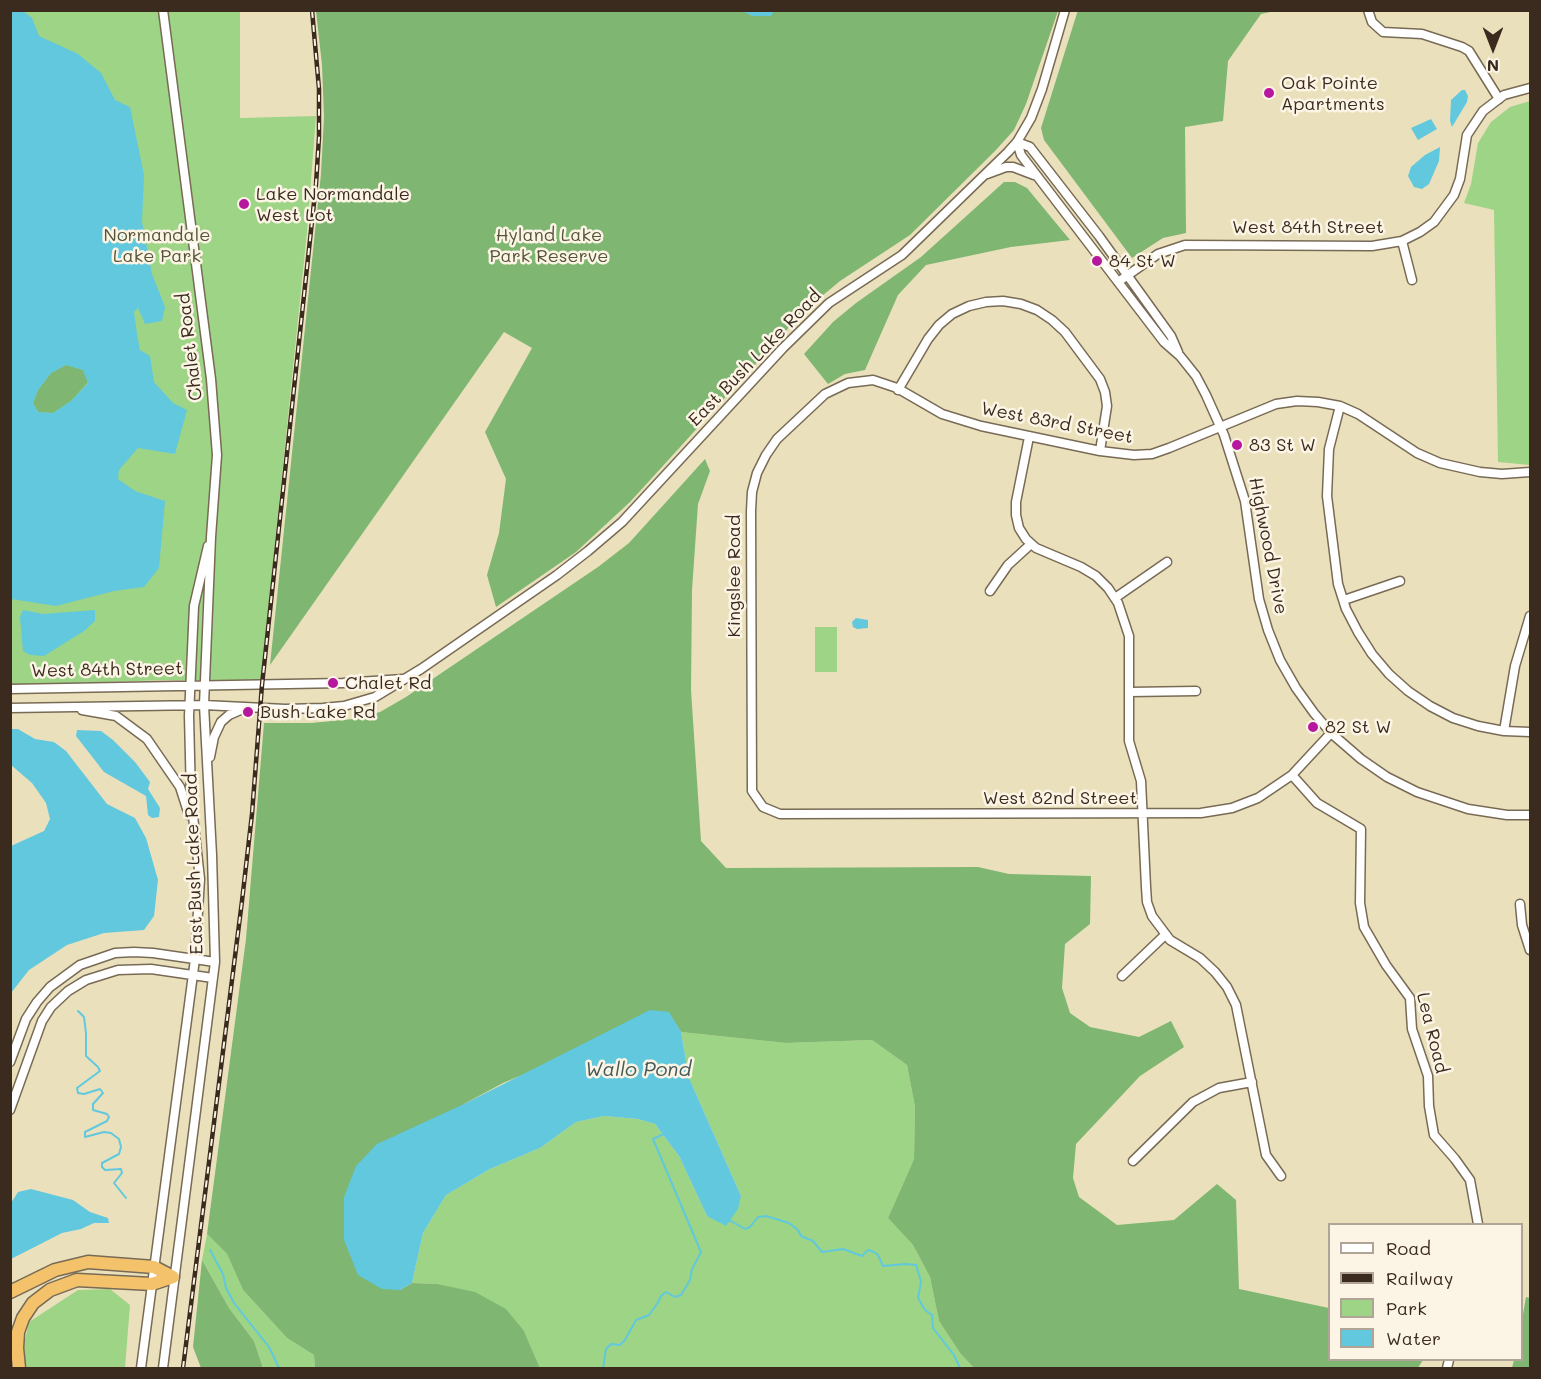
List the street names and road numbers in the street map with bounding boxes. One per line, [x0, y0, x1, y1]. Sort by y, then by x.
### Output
street label: West 84th Street [1232, 216, 1384, 238]
street label: East Bush Lake Road [684, 285, 826, 431]
street label: Chalet Road [173, 292, 207, 402]
street label: West 83rd Street [979, 398, 1135, 448]
street label: Highwood Drive [1244, 476, 1292, 616]
street label: Kingslee Road [723, 515, 745, 637]
street label: West 84th Street [31, 658, 183, 682]
street label: East Bush Lake Road [180, 773, 208, 955]
street label: West 82nd Street [983, 787, 1137, 809]
street label: Lea Road [1412, 990, 1452, 1076]

